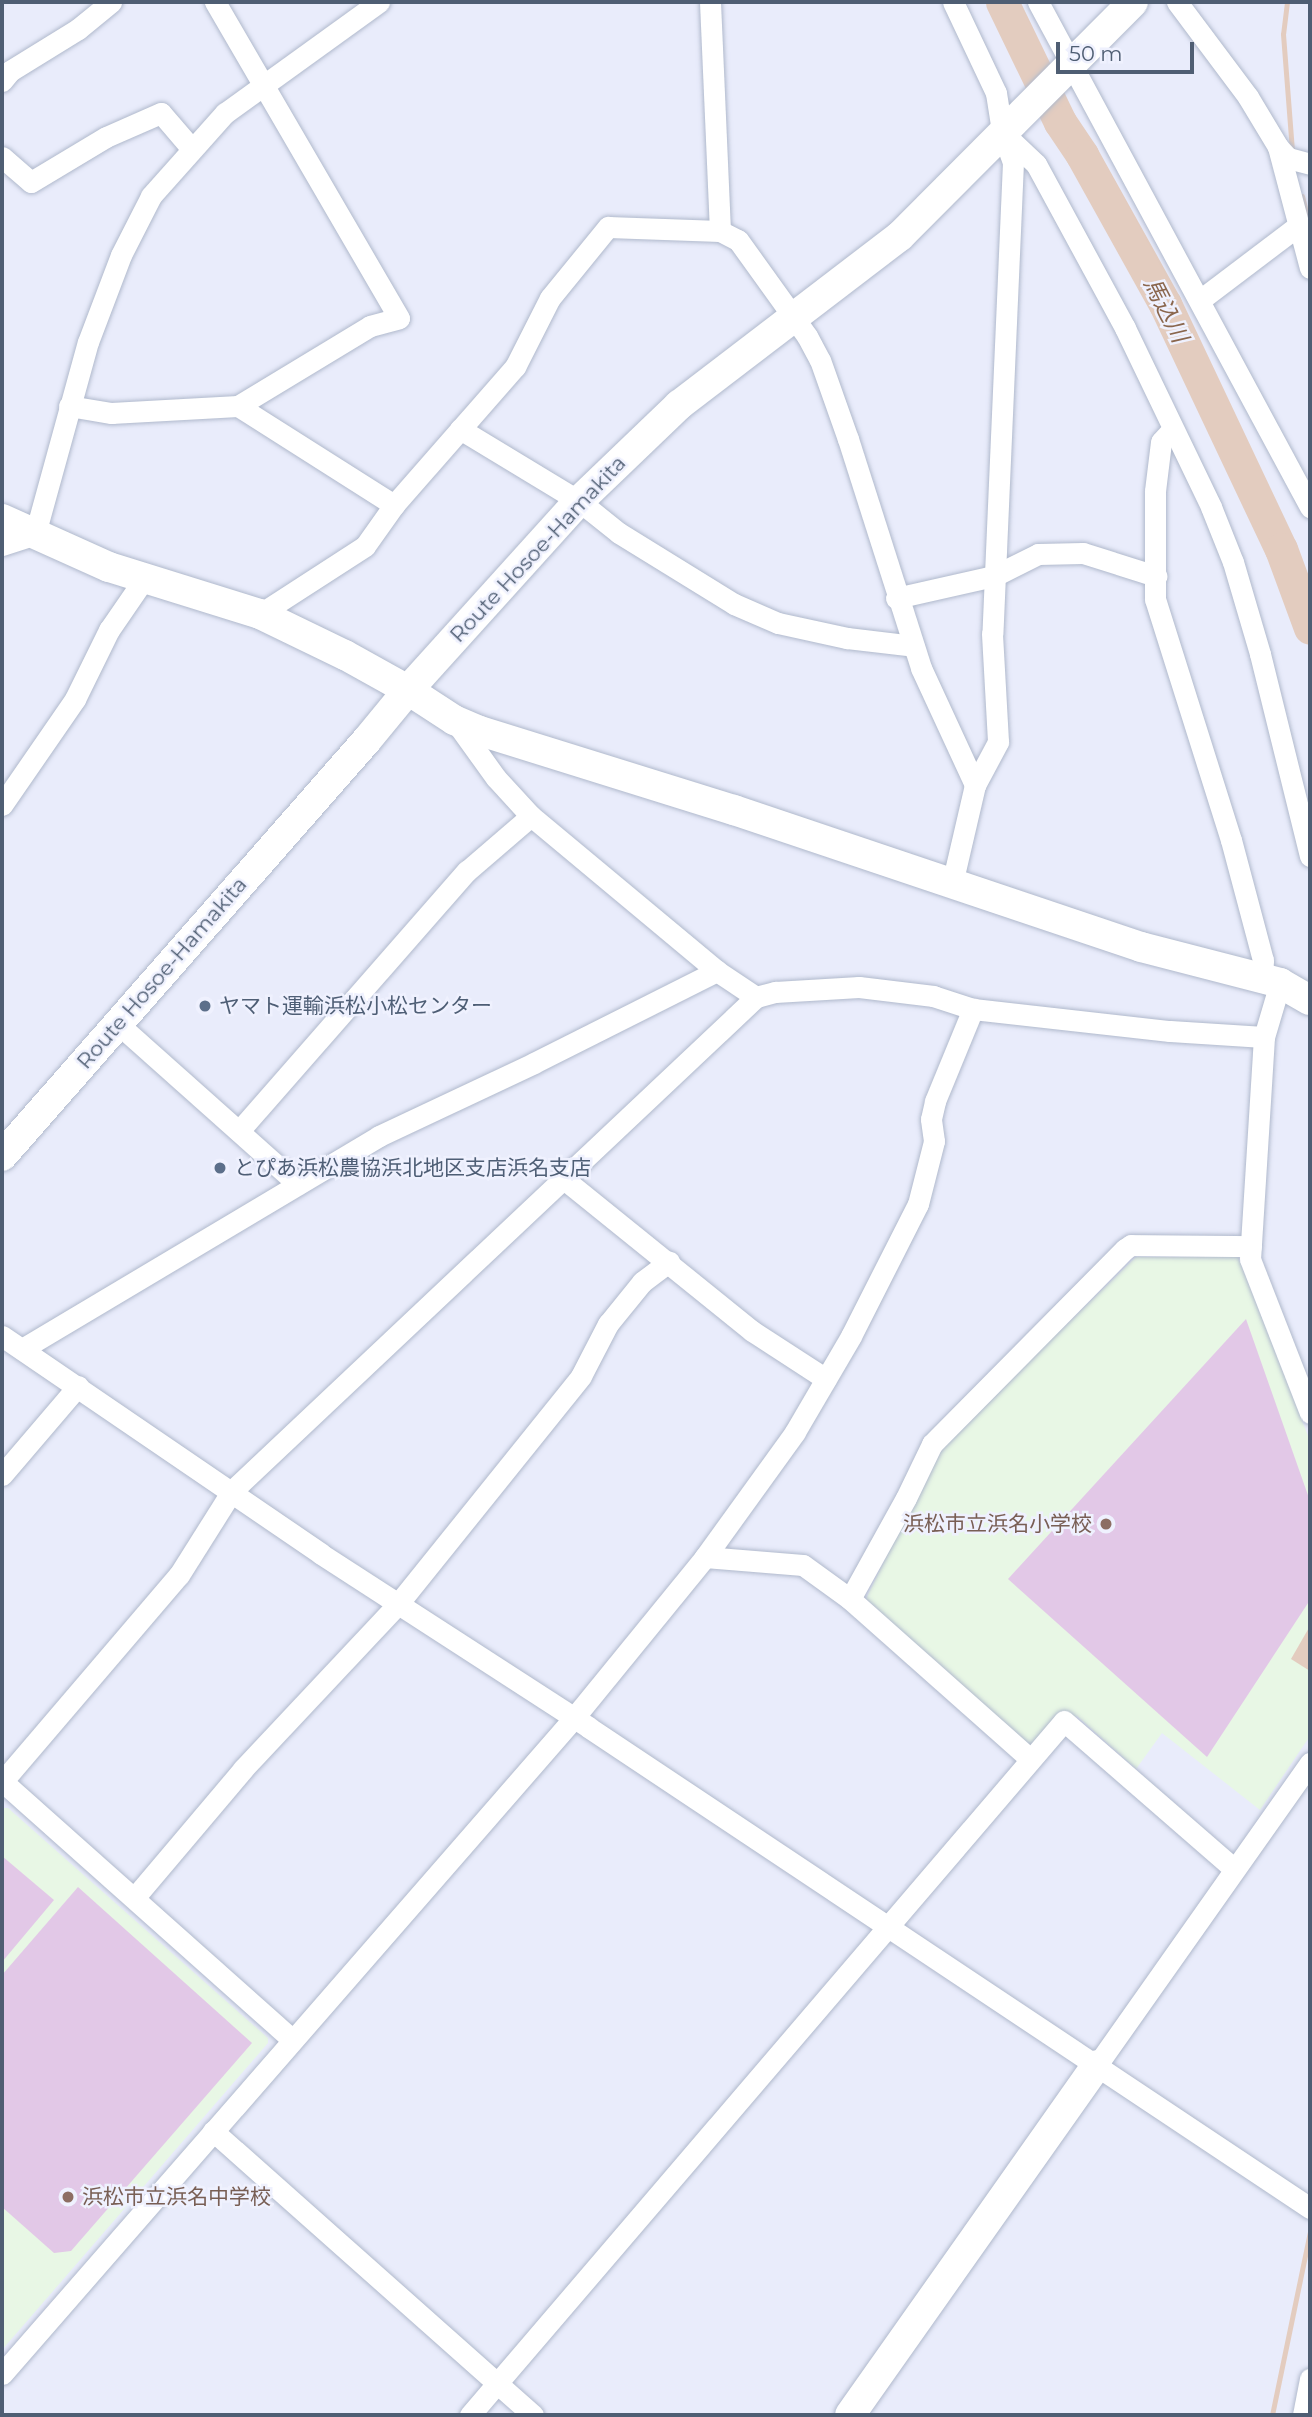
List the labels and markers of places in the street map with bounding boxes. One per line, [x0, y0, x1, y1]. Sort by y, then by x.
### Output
place label: ヤマト運輸浜松小松センター [219, 993, 492, 1019]
marker: ヤマト運輸浜松小松センター [197, 998, 213, 1014]
place label: とぴあ浜松農協浜北地区支店浜名支店 [234, 1155, 591, 1181]
marker: とぴあ浜松農協浜北地区支店浜名支店 [212, 1160, 228, 1176]
place label: 浜松市立浜名小学校 [903, 1511, 1092, 1537]
marker: 浜松市立浜名小学校 [1098, 1516, 1114, 1532]
place label: 浜松市立浜名中学校 [82, 2184, 271, 2210]
marker: 浜松市立浜名中学校 [60, 2189, 76, 2205]

